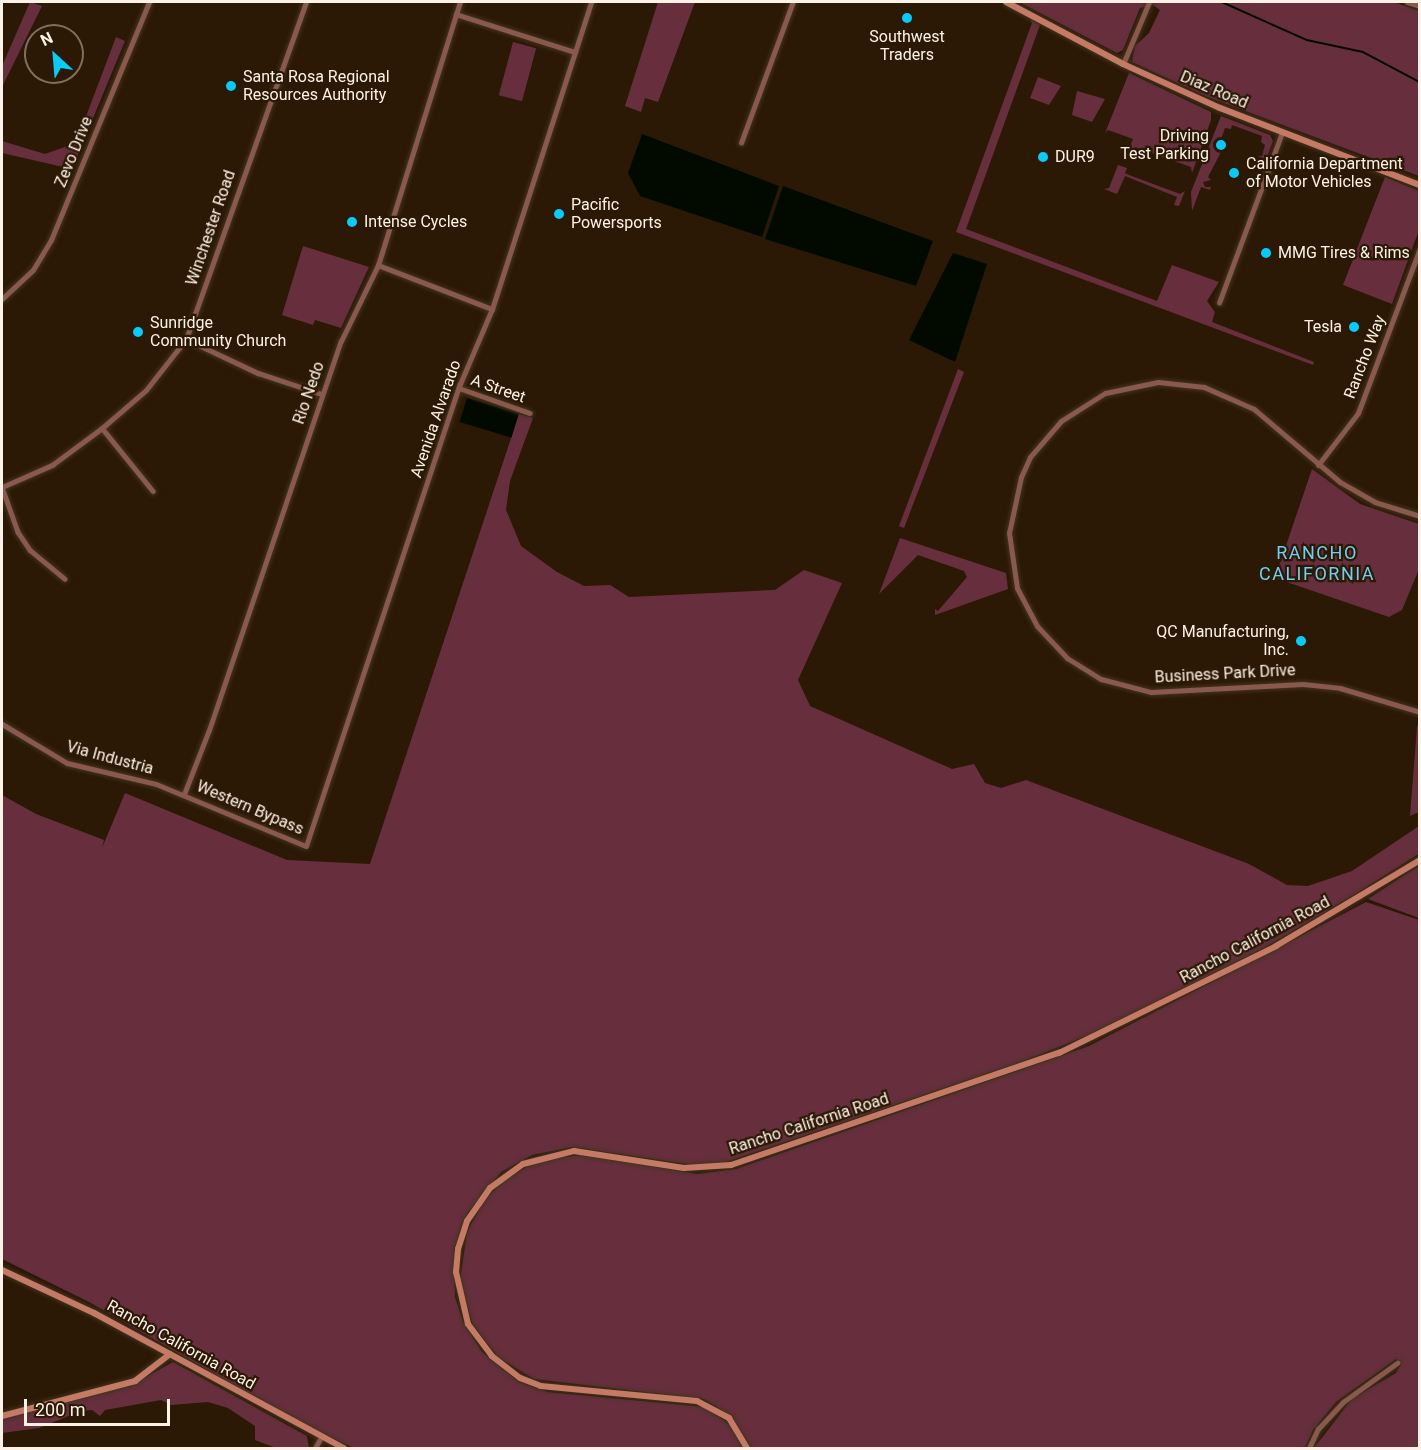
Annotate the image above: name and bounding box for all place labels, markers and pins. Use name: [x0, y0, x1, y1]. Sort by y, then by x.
marker: Southwest Traders: [900, 11, 914, 25]
place label: Southwest Traders: [869, 27, 945, 65]
place label: Santa Rosa Regional Resources Authority: [243, 67, 390, 105]
marker: Santa Rosa Regional Resources Authority: [224, 79, 238, 93]
place label: Driving Test Parking: [1120, 126, 1209, 164]
marker: Driving Test Parking: [1214, 138, 1228, 152]
place label: DUR9: [1055, 147, 1095, 167]
marker: DUR9: [1036, 150, 1050, 164]
place label: California Department of Motor Vehicles: [1246, 154, 1403, 192]
marker: California Department of Motor Vehicles: [1227, 166, 1241, 180]
place label: Pacific Powersports: [571, 195, 662, 233]
marker: Pacific Powersports: [552, 207, 566, 221]
place label: Intense Cycles: [364, 212, 467, 232]
marker: Intense Cycles: [345, 215, 359, 229]
place label: MMG Tires & Rims: [1278, 243, 1410, 263]
marker: MMG Tires & Rims: [1259, 246, 1273, 260]
place label: Sunridge Community Church: [150, 313, 286, 351]
place label: Tesla: [1304, 317, 1342, 337]
marker: Tesla: [1347, 320, 1361, 334]
marker: Sunridge Community Church: [131, 325, 145, 339]
place label: QC Manufacturing, Inc.: [1156, 622, 1289, 660]
marker: QC Manufacturing, Inc.: [1294, 634, 1308, 648]

